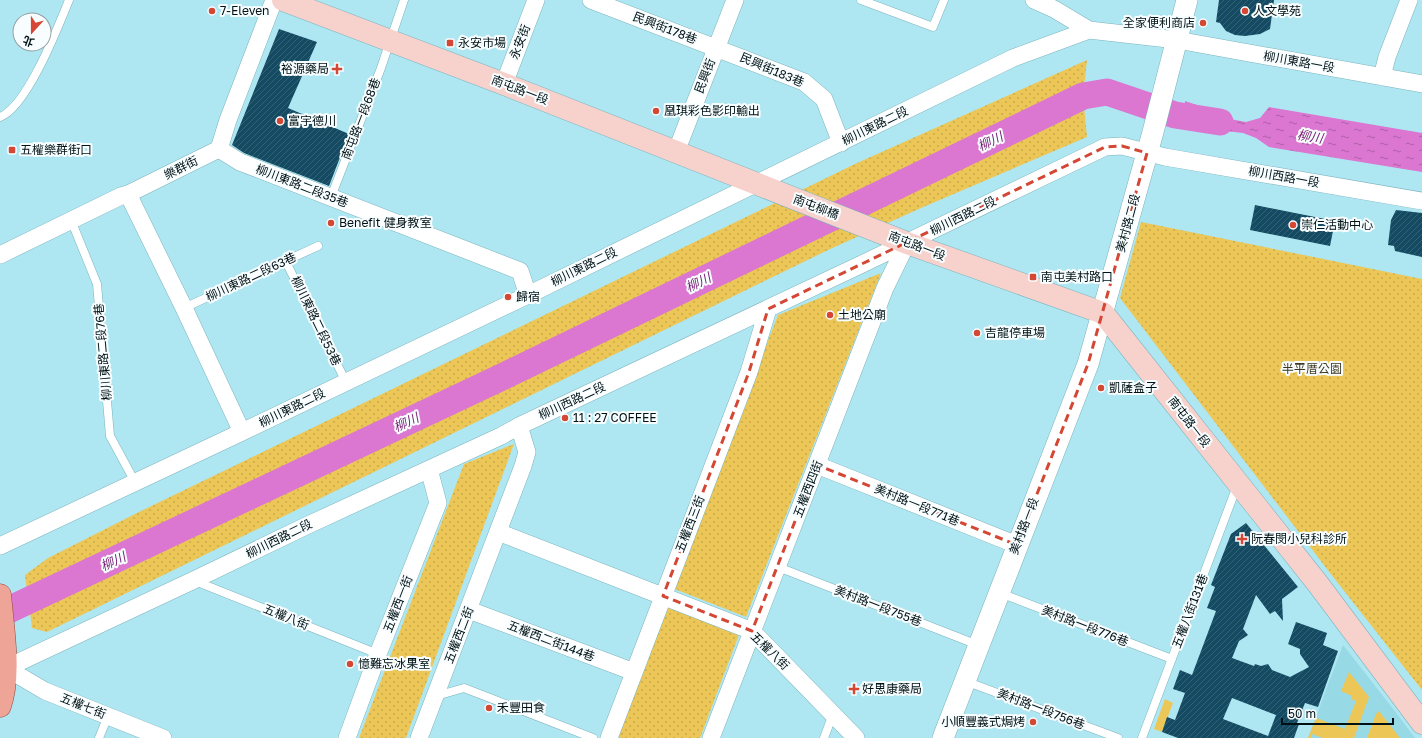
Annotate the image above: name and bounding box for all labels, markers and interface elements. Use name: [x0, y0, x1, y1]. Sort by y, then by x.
place label: 7-Eleven: [220, 3, 270, 18]
place label: 人文學苑: [1253, 3, 1301, 18]
marker: 7-Eleven: [207, 6, 217, 16]
marker: 人文學苑: [1240, 6, 1250, 16]
street label: 民興街178巷: [631, 8, 699, 47]
north arrow: [12, 12, 52, 52]
place label: 全家便利商店: [1123, 15, 1195, 30]
marker: 全家便利商店: [1198, 18, 1208, 28]
street label: 永安街: [506, 22, 533, 61]
text: 北: [21, 34, 36, 50]
place label: 永安市場: [458, 35, 506, 50]
marker: 永安市場: [445, 38, 455, 48]
street label: 柳川東路一段: [1262, 48, 1336, 75]
street label: 民興街183巷: [738, 49, 807, 90]
street label: 民興街: [691, 56, 718, 95]
place label: 裕源藥局: [281, 61, 329, 76]
marker: 裕源藥局: [332, 64, 342, 74]
street label: 南屯路一段: [489, 72, 551, 107]
street label: 南屯路一段68巷: [338, 76, 383, 162]
place label: 凰琪彩色影印輸出: [664, 103, 760, 118]
street label: 柳川東路二段: [839, 103, 910, 148]
marker: 凰琪彩色影印輸出: [651, 106, 661, 116]
place label: 富宇德川: [288, 113, 336, 128]
marker: 富宇德川: [275, 116, 285, 126]
water label: 柳川: [1296, 126, 1326, 146]
water label: 柳川: [975, 127, 1007, 154]
place label: 五權樂群街口: [20, 142, 92, 157]
marker: 五權樂群街口: [7, 145, 17, 155]
street label: 樂群街: [161, 153, 200, 182]
street label: 柳川東路二段35巷: [254, 161, 351, 210]
street label: 柳川西路一段: [1247, 163, 1321, 190]
street label: 南屯柳橋: [791, 191, 841, 222]
street label: 美村路二段: [1113, 192, 1143, 254]
street label: 柳川西路二段: [927, 193, 998, 238]
place label: Benefit 健身教室: [339, 215, 432, 230]
place label: 崇仁活動中心: [1301, 217, 1373, 232]
marker: Benefit 健身教室: [326, 218, 336, 228]
marker: 崇仁活動中心: [1288, 220, 1298, 230]
street label: 南屯路一段: [886, 228, 948, 263]
street label: 柳川東路二段: [548, 244, 619, 289]
street label: 柳川東路二段63巷: [203, 249, 298, 304]
water label: 柳川: [683, 268, 715, 295]
place label: 南屯美村路口: [1041, 269, 1113, 284]
marker: 南屯美村路口: [1028, 272, 1038, 282]
street label: 柳川東路二段53巷: [288, 273, 345, 368]
place label: 歸宿: [516, 289, 540, 304]
marker: 歸宿: [503, 292, 513, 302]
street label: 柳川東路二段76巷: [91, 303, 114, 401]
place label: 土地公廟: [838, 307, 886, 322]
marker: 土地公廟: [825, 310, 835, 320]
place label: 吉龍停車場: [985, 325, 1045, 340]
marker: 吉龍停車場: [972, 328, 982, 338]
park label: 半平厝公園: [1282, 361, 1342, 376]
street label: 柳川西路二段: [536, 379, 608, 423]
place label: 凱薩盒子: [1109, 380, 1157, 395]
marker: 凱薩盒子: [1096, 383, 1106, 393]
street label: 柳川東路二段: [256, 385, 327, 430]
street label: 南屯路一段: [1165, 393, 1214, 450]
water label: 柳川: [391, 408, 423, 435]
place label: 11 : 27 COFFEE: [573, 410, 657, 425]
marker: 11 : 27 COFFEE: [560, 413, 570, 423]
street label: 五權西四街: [790, 458, 825, 520]
street label: 美村路一段771巷: [872, 481, 962, 528]
street label: 五權西三街: [672, 493, 707, 555]
street label: 美村路一段: [1006, 495, 1041, 557]
street label: 柳川西路二段: [243, 516, 314, 561]
place label: 阮春閔小兒科診所: [1251, 531, 1347, 546]
marker: 阮春閔小兒科診所: [1236, 533, 1248, 545]
water label: 柳川: [98, 547, 130, 574]
street label: 五權八街131巷: [1168, 571, 1211, 650]
street label: 五權西一街: [380, 573, 415, 635]
street label: 美村路一段755巷: [832, 582, 924, 629]
street label: 五權八街: [261, 601, 311, 632]
street label: 美村路一段776巷: [1040, 602, 1131, 649]
street label: 五權西二街: [441, 604, 476, 666]
street label: 五權西二街144巷: [505, 617, 597, 664]
street label: 五權八街: [748, 629, 793, 673]
place label: 憶難忘冰果室: [358, 656, 430, 671]
marker: 憶難忘冰果室: [345, 659, 355, 669]
place label: 好思康藥局: [862, 681, 922, 696]
marker: 好思康藥局: [849, 684, 859, 694]
street label: 美村路一段756巷: [995, 685, 1087, 732]
street label: 五權七街: [58, 690, 108, 721]
place label: 禾豐田食: [497, 700, 545, 715]
scale bar: [1282, 700, 1393, 726]
marker: 禾豐田食: [484, 703, 494, 713]
text: 50 m: [1288, 706, 1316, 721]
place label: 小順豐義式焗烤: [941, 714, 1025, 729]
marker: 小順豐義式焗烤: [1028, 717, 1038, 727]

